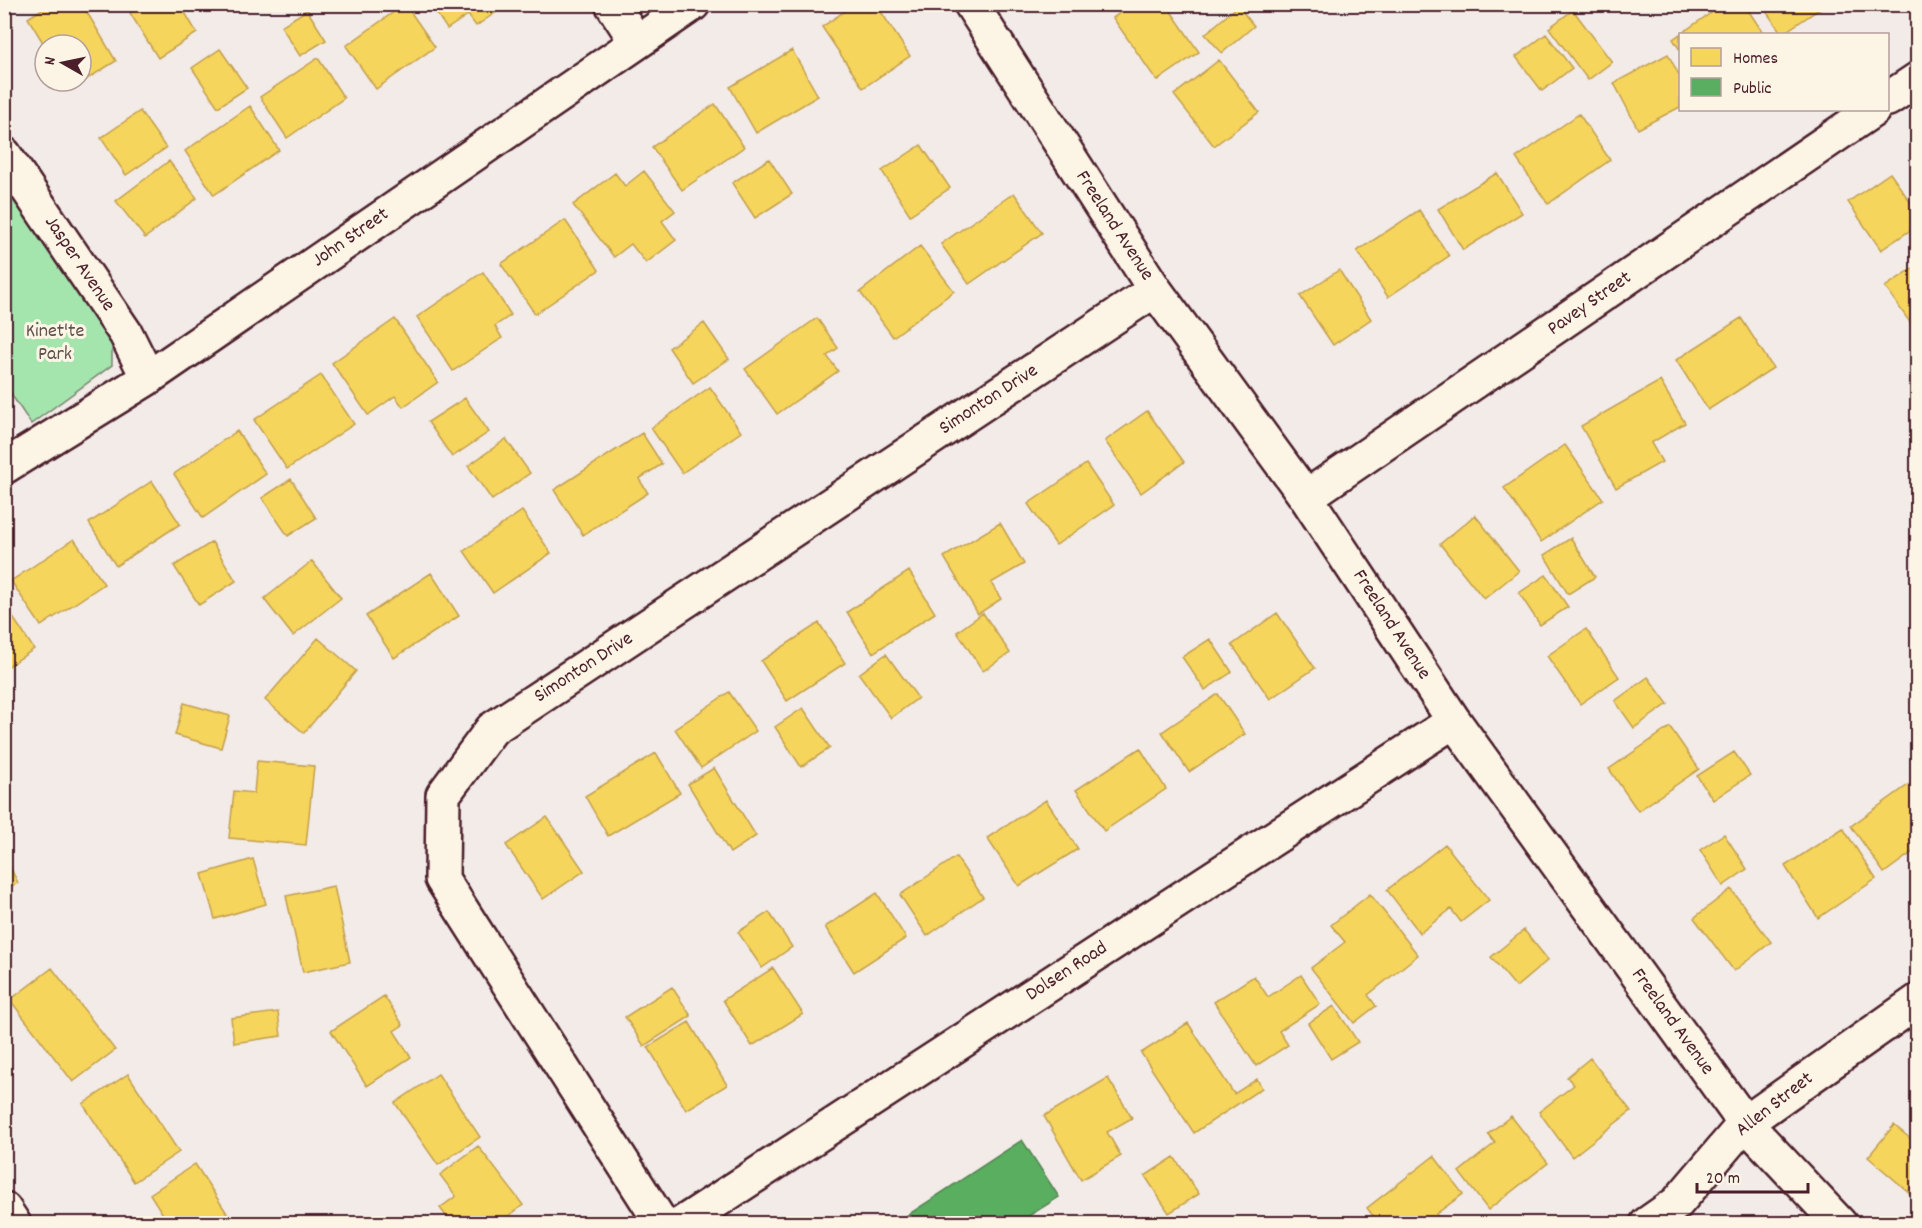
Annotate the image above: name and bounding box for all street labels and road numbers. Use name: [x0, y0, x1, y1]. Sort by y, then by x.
street label: Freeland Avenue: [1068, 166, 1160, 287]
street label: John Street: [307, 201, 395, 275]
street label: Jasper Avenue: [37, 211, 121, 318]
street label: Pavey Street: [1542, 265, 1638, 343]
street label: Simonton Drive: [934, 357, 1044, 443]
street label: Freeland Avenue: [1345, 565, 1437, 686]
street label: Simonton Drive: [529, 625, 639, 711]
street label: Dolsen Road: [1021, 935, 1113, 1009]
street label: Freeland Avenue: [1624, 963, 1720, 1081]
street label: Allen Street: [1730, 1066, 1820, 1144]

